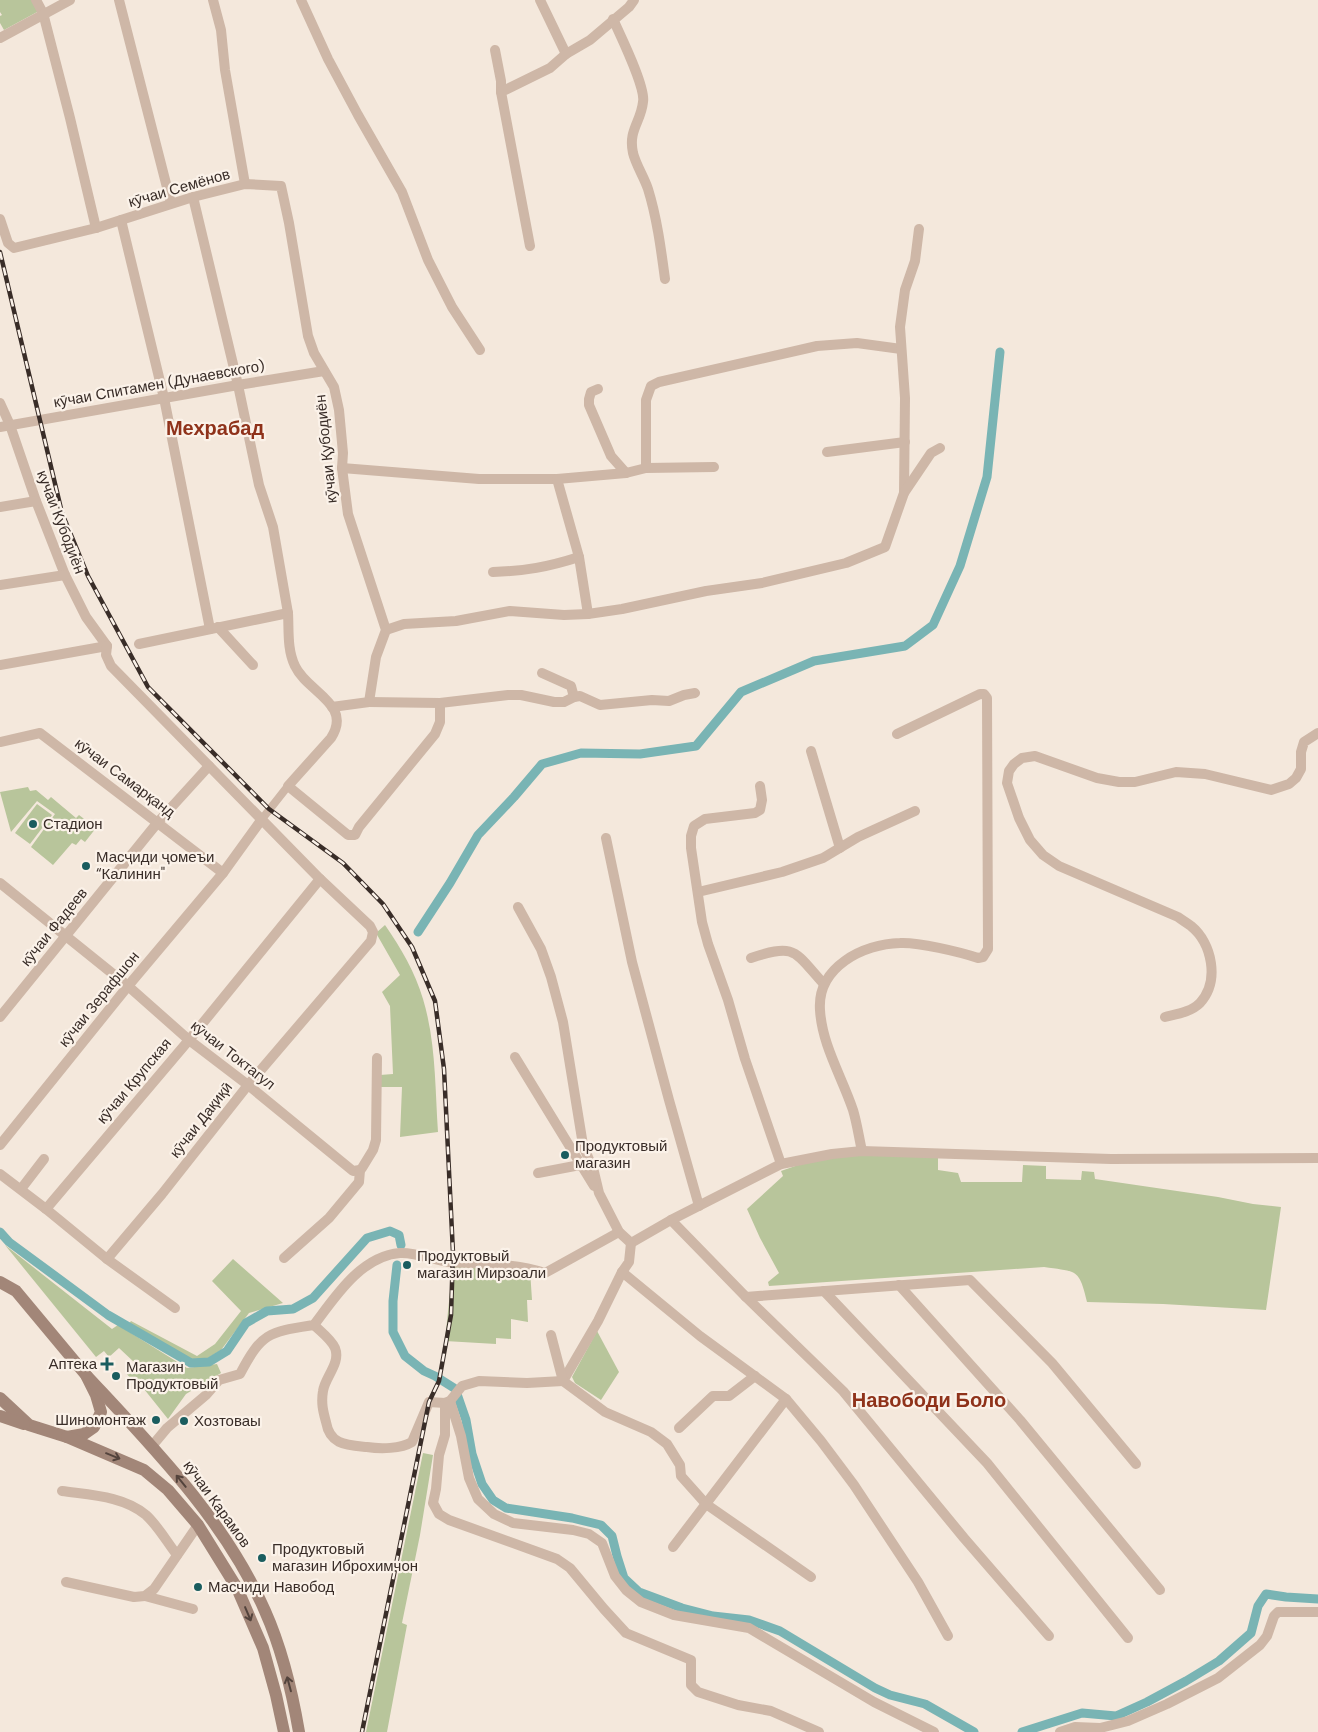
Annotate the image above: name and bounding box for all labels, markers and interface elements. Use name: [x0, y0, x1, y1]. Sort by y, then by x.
street label: кӯчаи Семёнов: [126, 164, 232, 212]
street label: кӯчаи Спитамен (Дунаевского): [52, 356, 266, 412]
street label: кӯчаи Қубодиён: [310, 394, 342, 504]
district label: Мехрабад: [166, 415, 264, 441]
street label: кучаи Кубодиён: [32, 467, 90, 577]
street label: кӯчаи Самарқанд: [71, 734, 179, 823]
place label: Стадион: [43, 814, 103, 834]
marker: Стадион: [27, 818, 39, 830]
place label: Масҷиди ҷомеъи “Калинин": [96, 847, 214, 884]
marker: Масҷиди ҷомеъи “Калинин": [80, 860, 92, 872]
street label: кӯчаи Фадеев: [16, 883, 92, 970]
street label: кӯчаи Зерафшон: [54, 947, 144, 1051]
street label: кӯчаи Токтагул: [187, 1016, 279, 1094]
street label: кӯчаи Крупская: [92, 1034, 176, 1128]
street label: кӯчаи Дақиқӣ: [165, 1078, 237, 1162]
place label: Продуктовый магазин: [575, 1136, 667, 1173]
marker: Продуктовый магазин: [559, 1149, 571, 1161]
place label: Продуктовый магазин Мирзоали: [417, 1246, 546, 1283]
marker: Продуктовый магазин Мирзоали: [401, 1259, 413, 1271]
place label: Аптека: [49, 1354, 98, 1374]
place label: Магазин Продуктовый: [126, 1357, 218, 1394]
marker: Аптека: [101, 1358, 113, 1370]
marker: Магазин Продуктовый: [110, 1370, 122, 1382]
district label: Навободи Боло: [852, 1387, 1006, 1413]
place label: Шиномонтаж: [55, 1410, 146, 1430]
place label: Хозтоваы: [194, 1411, 261, 1431]
marker: Шиномонтаж: [150, 1414, 162, 1426]
marker: Хозтоваы: [178, 1415, 190, 1427]
one-way arrow: [105, 1452, 120, 1461]
street label: кӯчаи Карамов: [179, 1456, 255, 1552]
one-way arrow: [175, 1475, 186, 1488]
place label: Продуктовый магазин Иброхимчон: [272, 1539, 418, 1576]
marker: Продуктовый магазин Иброхимчон: [256, 1552, 268, 1564]
place label: Масчиди Навобод: [208, 1577, 335, 1597]
marker: Масчиди Навобод: [192, 1581, 204, 1593]
one-way arrow: [244, 1606, 254, 1621]
one-way arrow: [284, 1677, 294, 1693]

